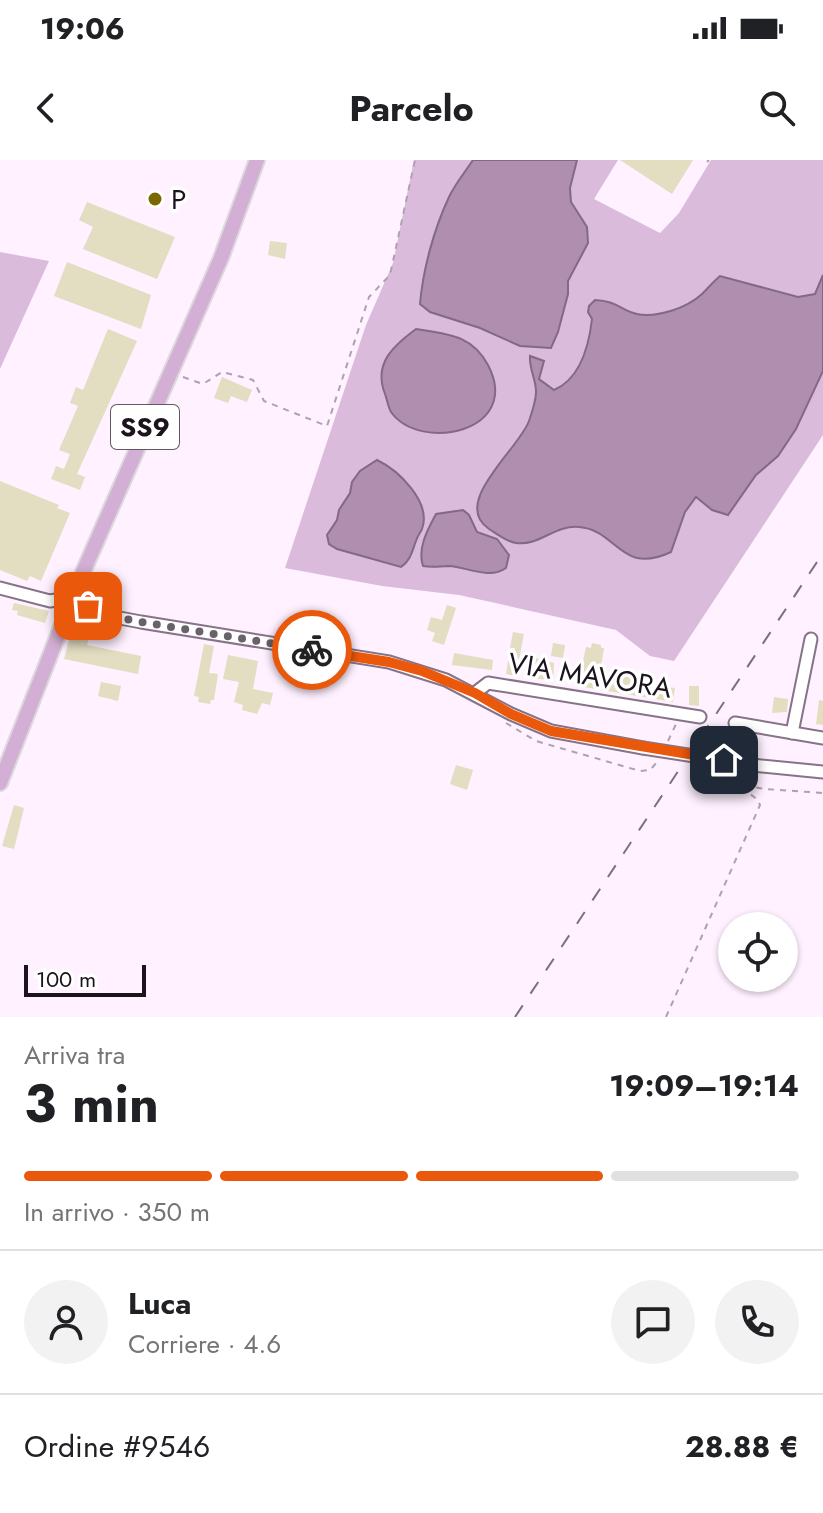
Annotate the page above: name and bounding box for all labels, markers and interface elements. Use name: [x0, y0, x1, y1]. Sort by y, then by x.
text: 19:06: [40, 7, 125, 50]
text: Parcelo: [349, 82, 474, 134]
icon: back: [24, 86, 68, 130]
icon: search: [755, 86, 799, 130]
place label: P: [171, 179, 186, 220]
marker: P: [146, 190, 164, 208]
road number: SS9: [111, 405, 179, 449]
pin: [54, 572, 122, 640]
icon: bag: [66, 584, 110, 628]
courier: [272, 610, 352, 690]
icon: bike: [290, 628, 334, 672]
street label: VIA MAVORA: [505, 642, 675, 709]
pin: [690, 726, 758, 794]
icon: home: [702, 738, 746, 782]
map controls: [718, 912, 798, 992]
button: locate: [718, 912, 798, 992]
scale bar: [24, 961, 146, 997]
text: 100 m: [36, 963, 96, 995]
text: Arriva tra: [24, 1036, 125, 1074]
text: 19:09–19:14: [609, 1064, 799, 1107]
text: 3 min: [24, 1066, 159, 1142]
text: In arrivo · 350 m: [24, 1193, 210, 1231]
button: person: [24, 1280, 108, 1364]
button: chat: [611, 1280, 695, 1364]
button: phone: [715, 1280, 799, 1364]
text: Luca: [128, 1282, 191, 1325]
text: Corriere · 4.6: [128, 1325, 281, 1363]
text: Ordine #9546: [24, 1425, 210, 1468]
text: 28.88 €: [685, 1425, 799, 1468]

